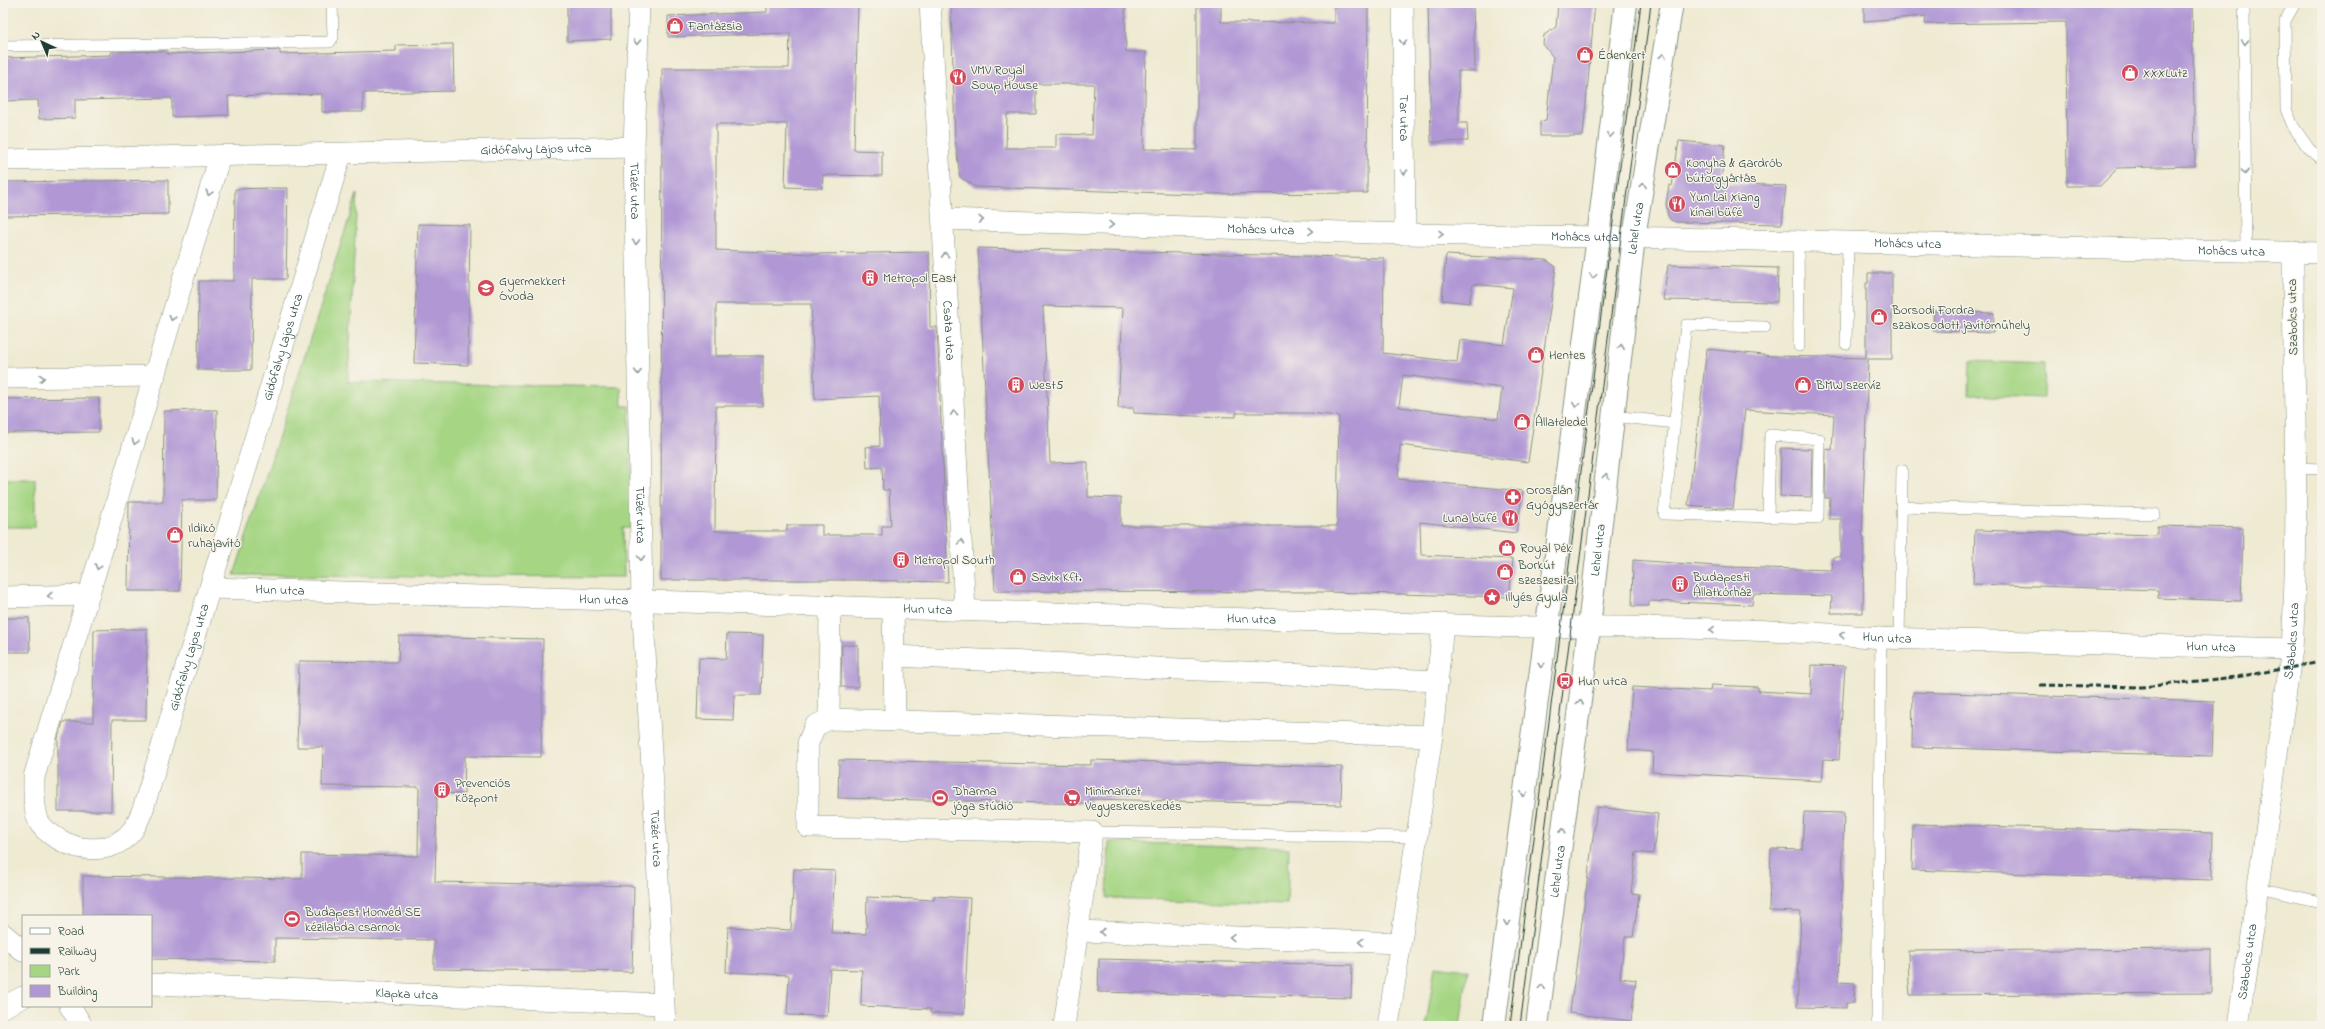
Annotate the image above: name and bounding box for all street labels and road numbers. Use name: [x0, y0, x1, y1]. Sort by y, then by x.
street label: Tar utca: [1394, 95, 1414, 141]
street label: Gidófalvy Lajos utca: [480, 138, 592, 160]
street label: Tüzér utca: [625, 162, 645, 220]
street label: Lehel utca: [1623, 201, 1649, 255]
street label: Mohács utca: [1227, 219, 1295, 240]
street label: Mohács utca: [1551, 227, 1619, 247]
street label: Mohács utca: [1874, 233, 1942, 254]
street label: Mohács utca: [2198, 241, 2265, 261]
street label: Szabolcs utca: [2283, 279, 2303, 355]
street label: Gidófalvy Lajos utca: [258, 291, 308, 403]
street label: Csata utca: [938, 300, 960, 361]
street label: Tüzér utca: [630, 486, 650, 544]
street label: Lehel utca: [1585, 523, 1610, 577]
street label: Hun utca: [255, 580, 305, 600]
street label: Hun utca: [579, 589, 629, 610]
street label: Hun utca: [903, 599, 953, 620]
street label: Gidófalvy Lajos utca: [164, 601, 214, 713]
street label: Szabolcs utca: [2278, 602, 2304, 680]
street label: Hun utca: [1227, 609, 1276, 629]
street label: Hun utca: [1862, 627, 1912, 648]
street label: Hun utca: [2186, 637, 2236, 657]
street label: Tüzér utca: [645, 809, 667, 867]
street label: Lehel utca: [1545, 844, 1570, 899]
street label: Szabolcs utca: [2232, 922, 2262, 1001]
street label: Klapka utca: [375, 983, 439, 1005]

